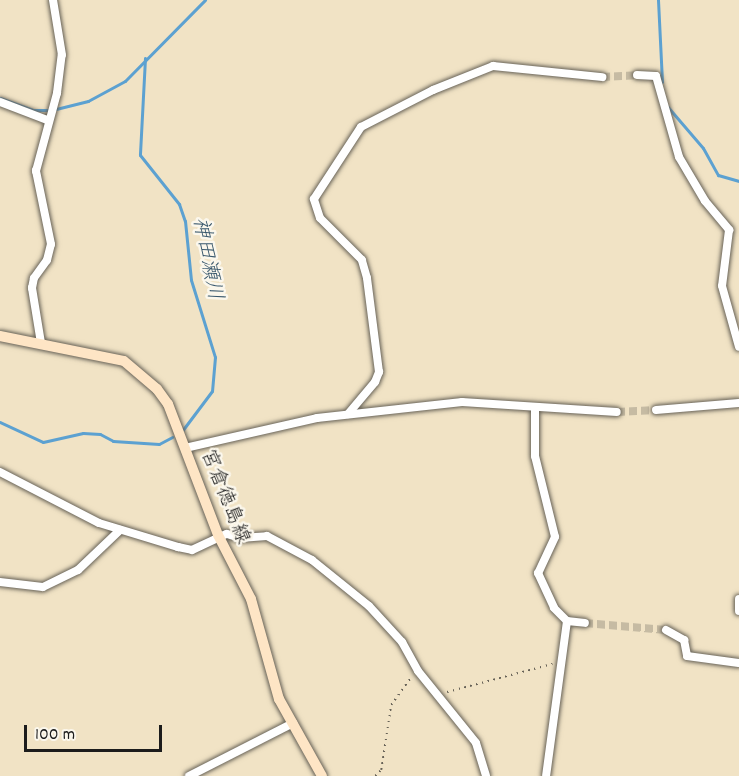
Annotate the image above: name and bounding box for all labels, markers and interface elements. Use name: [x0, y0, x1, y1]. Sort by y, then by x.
water label: 神田瀬川: [186, 215, 226, 303]
street label: 宮倉徳島線: [194, 446, 254, 548]
scale bar: [27, 713, 165, 751]
text: 100 m: [35, 723, 75, 748]

